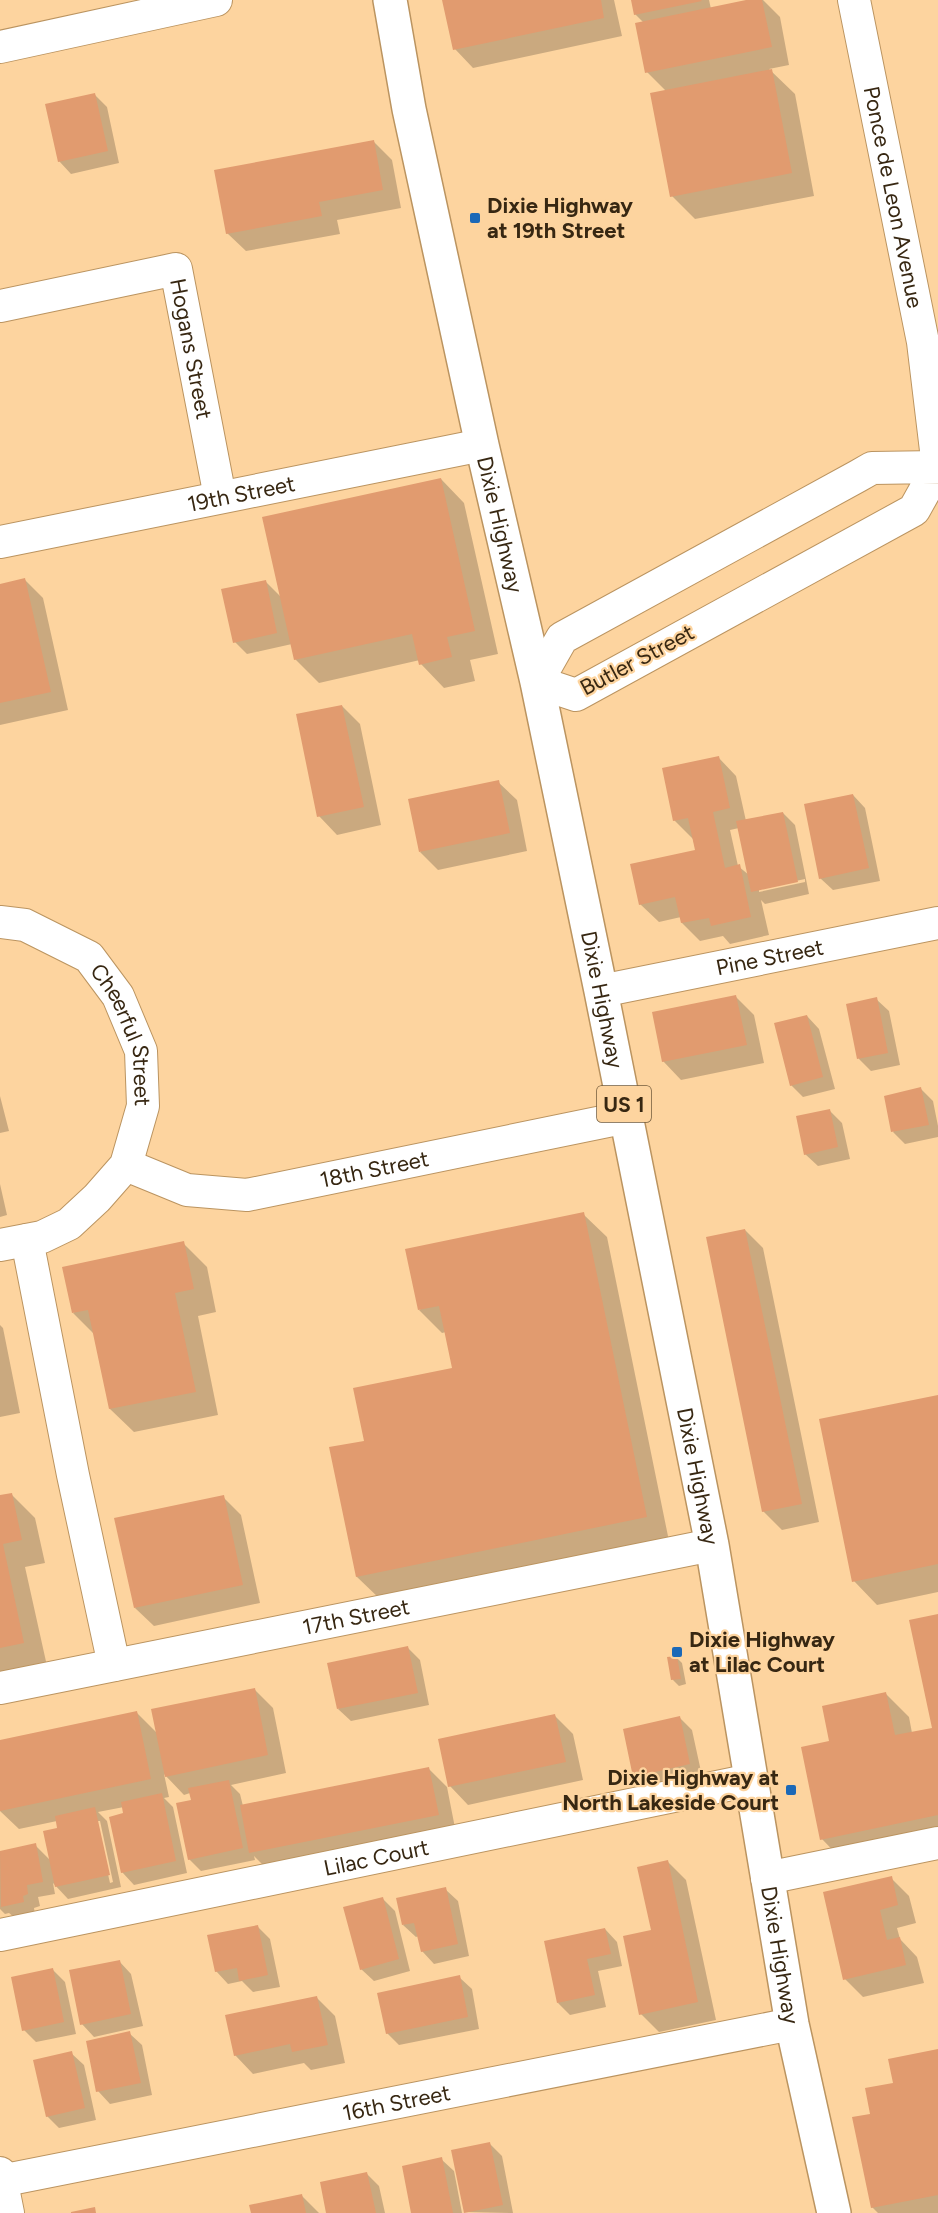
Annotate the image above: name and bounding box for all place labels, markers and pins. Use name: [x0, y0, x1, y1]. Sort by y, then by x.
place label: Dixie Highway at 19th Street: [487, 192, 633, 244]
marker: Dixie Highway at 19th Street: [468, 211, 482, 225]
place label: Dixie Highway at Lilac Court: [689, 1626, 835, 1678]
marker: Dixie Highway at Lilac Court: [670, 1645, 684, 1659]
place label: Dixie Highway at North Lakeside Court: [562, 1764, 779, 1816]
marker: Dixie Highway at North Lakeside Court: [784, 1783, 798, 1797]

